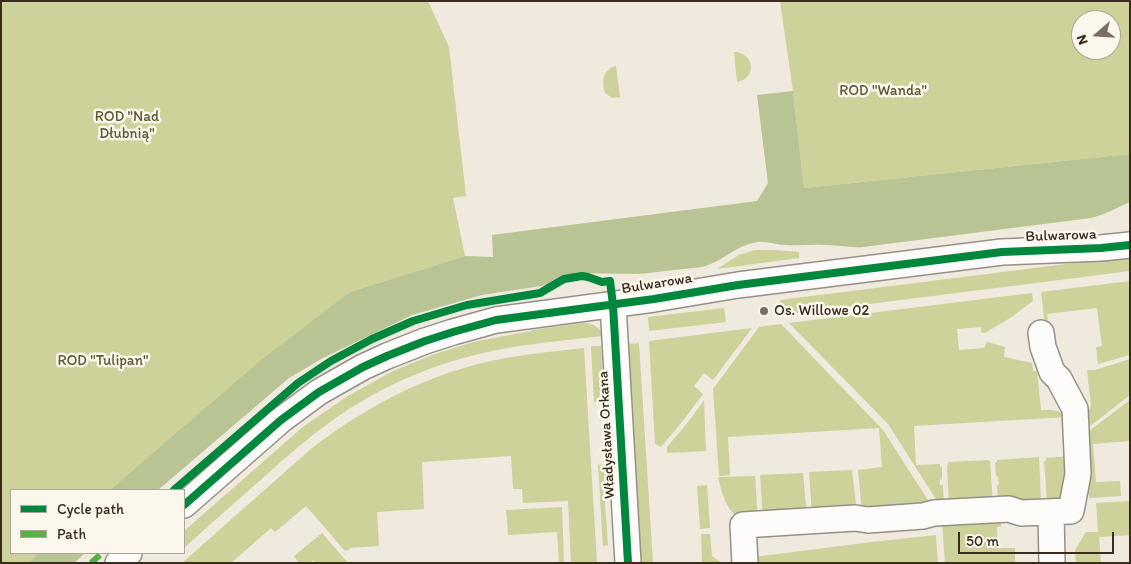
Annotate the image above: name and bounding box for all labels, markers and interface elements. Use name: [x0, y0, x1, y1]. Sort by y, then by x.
north arrow: [1071, 10, 1121, 60]
text: N: [1073, 32, 1092, 47]
park label: ROD "Wanda": [839, 82, 927, 100]
park label: ROD "Nad Dłubnią": [95, 108, 159, 143]
street label: Bulwarowa: [1025, 226, 1097, 246]
street label: Bulwarowa: [620, 270, 694, 298]
place label: Os. Willowe 02: [774, 302, 869, 320]
marker: Os. Willowe 02: [758, 305, 770, 317]
park label: ROD "Tulipan": [57, 352, 149, 370]
street label: Władysława Orkana: [595, 371, 619, 499]
legend: [10, 489, 185, 554]
text: Cycle path: [57, 500, 124, 518]
scale bar: [961, 522, 1117, 554]
text: Path: [57, 525, 86, 543]
text: 50 m: [966, 532, 999, 550]

